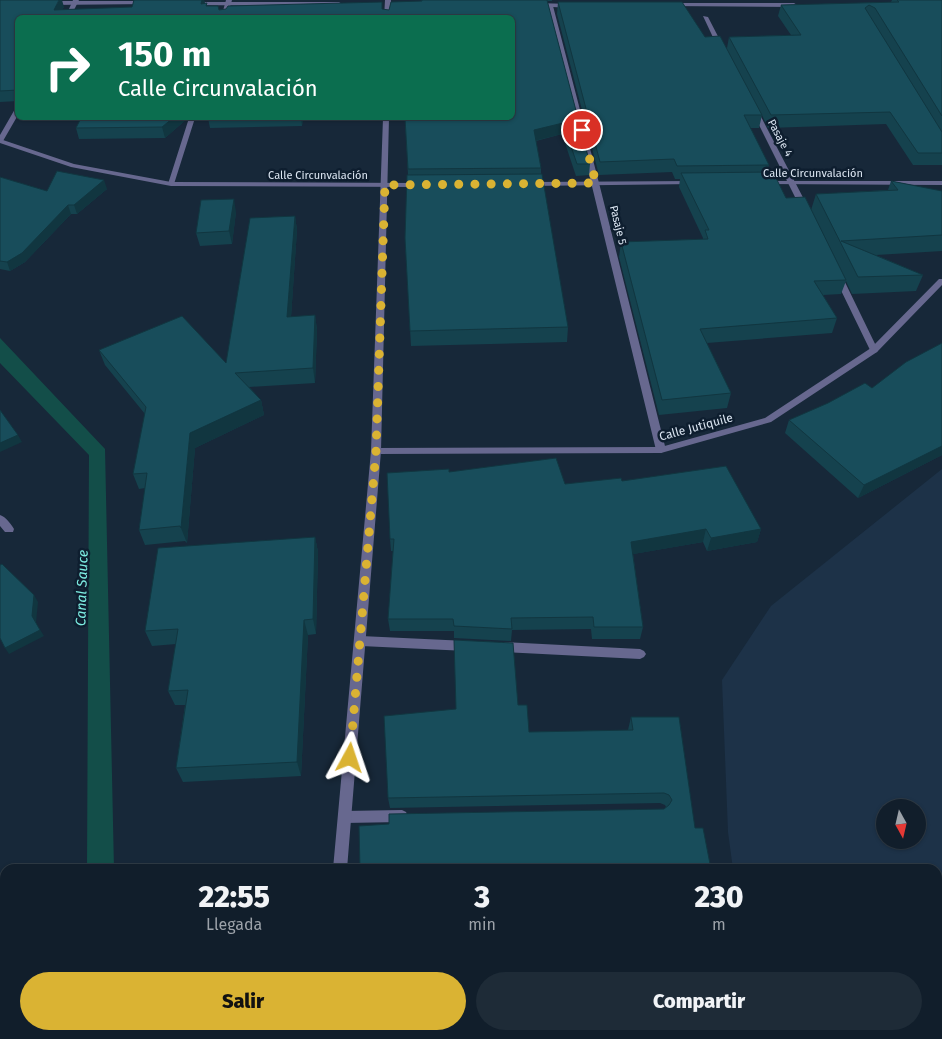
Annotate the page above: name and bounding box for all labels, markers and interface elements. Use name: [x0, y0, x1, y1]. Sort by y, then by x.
text: 150 m: [118, 33, 211, 75]
icon: right: [35, 35, 100, 100]
text: Calle Circunvalación: [118, 75, 318, 102]
pin: [561, 109, 603, 151]
icon: arrive: [568, 116, 596, 144]
street label: Pasaje 4: [765, 117, 795, 159]
street label: Calle Circunvalación: [763, 167, 863, 180]
street label: Calle Circunvalación: [268, 169, 368, 182]
street label: Pasaje 5: [607, 204, 629, 246]
street label: Calle Jutiquile: [658, 410, 734, 444]
water label: Canal Sauce: [72, 550, 92, 626]
position arrow: [323, 731, 375, 783]
north arrow: [876, 799, 926, 849]
map controls: [876, 799, 926, 849]
text: 22:55: [198, 879, 270, 915]
text: 3: [474, 879, 490, 915]
text: 230: [694, 879, 744, 915]
text: Llegada: [206, 915, 262, 934]
text: min: [468, 915, 496, 934]
text: m: [712, 915, 726, 934]
button: Salir: [20, 972, 466, 1030]
button: Compartir: [476, 972, 922, 1030]

